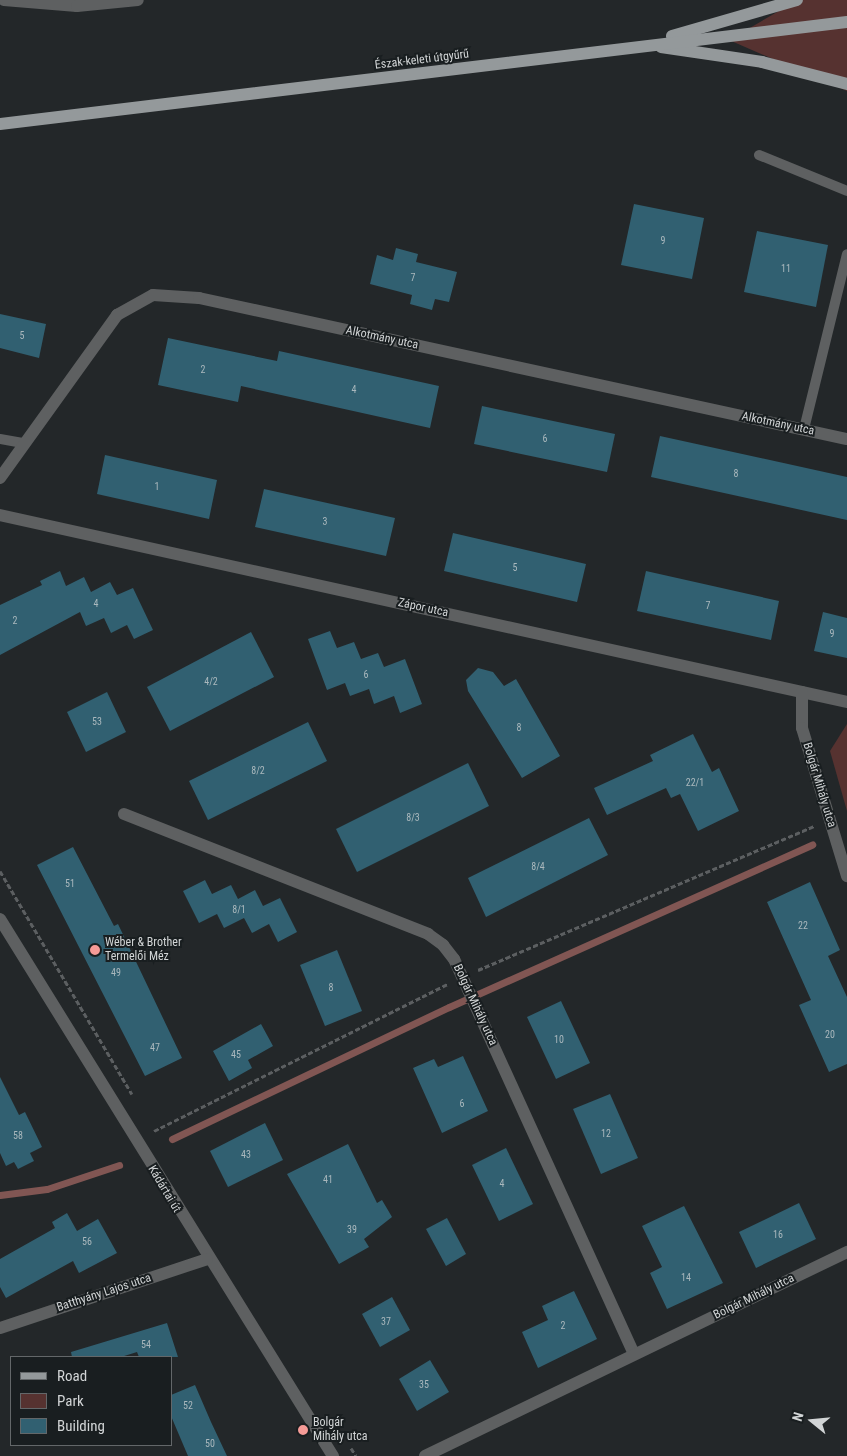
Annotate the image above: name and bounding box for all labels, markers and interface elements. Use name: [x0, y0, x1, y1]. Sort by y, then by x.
street label: Észak-keleti útgyűrű: [374, 47, 470, 73]
house number: 9: [661, 235, 665, 247]
house number: 11: [781, 263, 791, 275]
house number: 7: [411, 272, 415, 284]
street label: Alkotmány utca: [344, 323, 420, 353]
house number: 5: [20, 330, 24, 342]
house number: 2: [201, 364, 205, 376]
house number: 4: [352, 384, 356, 396]
street label: Alkotmány utca: [740, 409, 816, 439]
house number: 6: [543, 433, 547, 445]
house number: 8: [734, 468, 738, 480]
house number: 1: [155, 481, 159, 493]
house number: 3: [323, 516, 327, 528]
house number: 5: [513, 562, 517, 574]
street label: Zápor utca: [397, 596, 449, 620]
house number: 4: [94, 598, 98, 610]
house number: 7: [706, 600, 710, 612]
house number: 2: [13, 615, 17, 627]
house number: 9: [830, 628, 834, 640]
house number: 6: [364, 669, 368, 681]
house number: 4/2: [204, 676, 218, 688]
house number: 53: [92, 716, 102, 728]
house number: 8: [517, 722, 521, 734]
street label: Bolgár Mihály utca: [799, 741, 839, 829]
house number: 8/2: [251, 765, 265, 777]
house number: 22/1: [686, 777, 704, 789]
house number: 8/3: [406, 812, 420, 824]
house number: 8/4: [531, 861, 545, 873]
house number: 51: [65, 878, 75, 890]
house number: 8/1: [232, 904, 246, 916]
house number: 22: [798, 920, 808, 932]
place label: Wéber & Brother Termelői Méz: [105, 936, 182, 964]
marker: Wéber & Brother Termelői Méz: [89, 944, 101, 956]
street label: Bolgár Mihály utca: [450, 962, 500, 1048]
house number: 49: [111, 967, 121, 979]
house number: 8: [329, 982, 333, 994]
house number: 20: [825, 1029, 835, 1041]
house number: 10: [554, 1034, 564, 1046]
house number: 47: [150, 1042, 160, 1054]
house number: 45: [231, 1049, 241, 1061]
house number: 6: [460, 1098, 464, 1110]
house number: 12: [601, 1128, 611, 1140]
house number: 58: [13, 1130, 23, 1142]
house number: 43: [241, 1149, 251, 1161]
street label: Kádártai út: [144, 1163, 184, 1215]
house number: 41: [323, 1174, 333, 1186]
house number: 4: [500, 1178, 504, 1190]
house number: 39: [347, 1224, 357, 1236]
house number: 16: [773, 1229, 783, 1241]
house number: 56: [82, 1236, 92, 1248]
street label: Batthyány Lajos utca: [55, 1271, 153, 1315]
street label: Bolgár Mihály utca: [711, 1271, 797, 1323]
house number: 14: [681, 1272, 691, 1284]
house number: 37: [381, 1316, 391, 1328]
house number: 2: [561, 1320, 565, 1332]
house number: 54: [141, 1339, 151, 1351]
legend: [10, 1356, 172, 1446]
text: Road: [57, 1367, 87, 1385]
house number: 35: [419, 1379, 429, 1391]
text: Park: [57, 1392, 84, 1410]
north arrow: [787, 1396, 837, 1446]
house number: 52: [183, 1400, 193, 1412]
text: N: [789, 1410, 807, 1423]
place label: Bolgár Mihály utca: [313, 1416, 368, 1444]
text: Building: [57, 1417, 105, 1435]
marker: Bolgár Mihály utca: [297, 1424, 309, 1436]
house number: 50: [205, 1438, 215, 1450]

